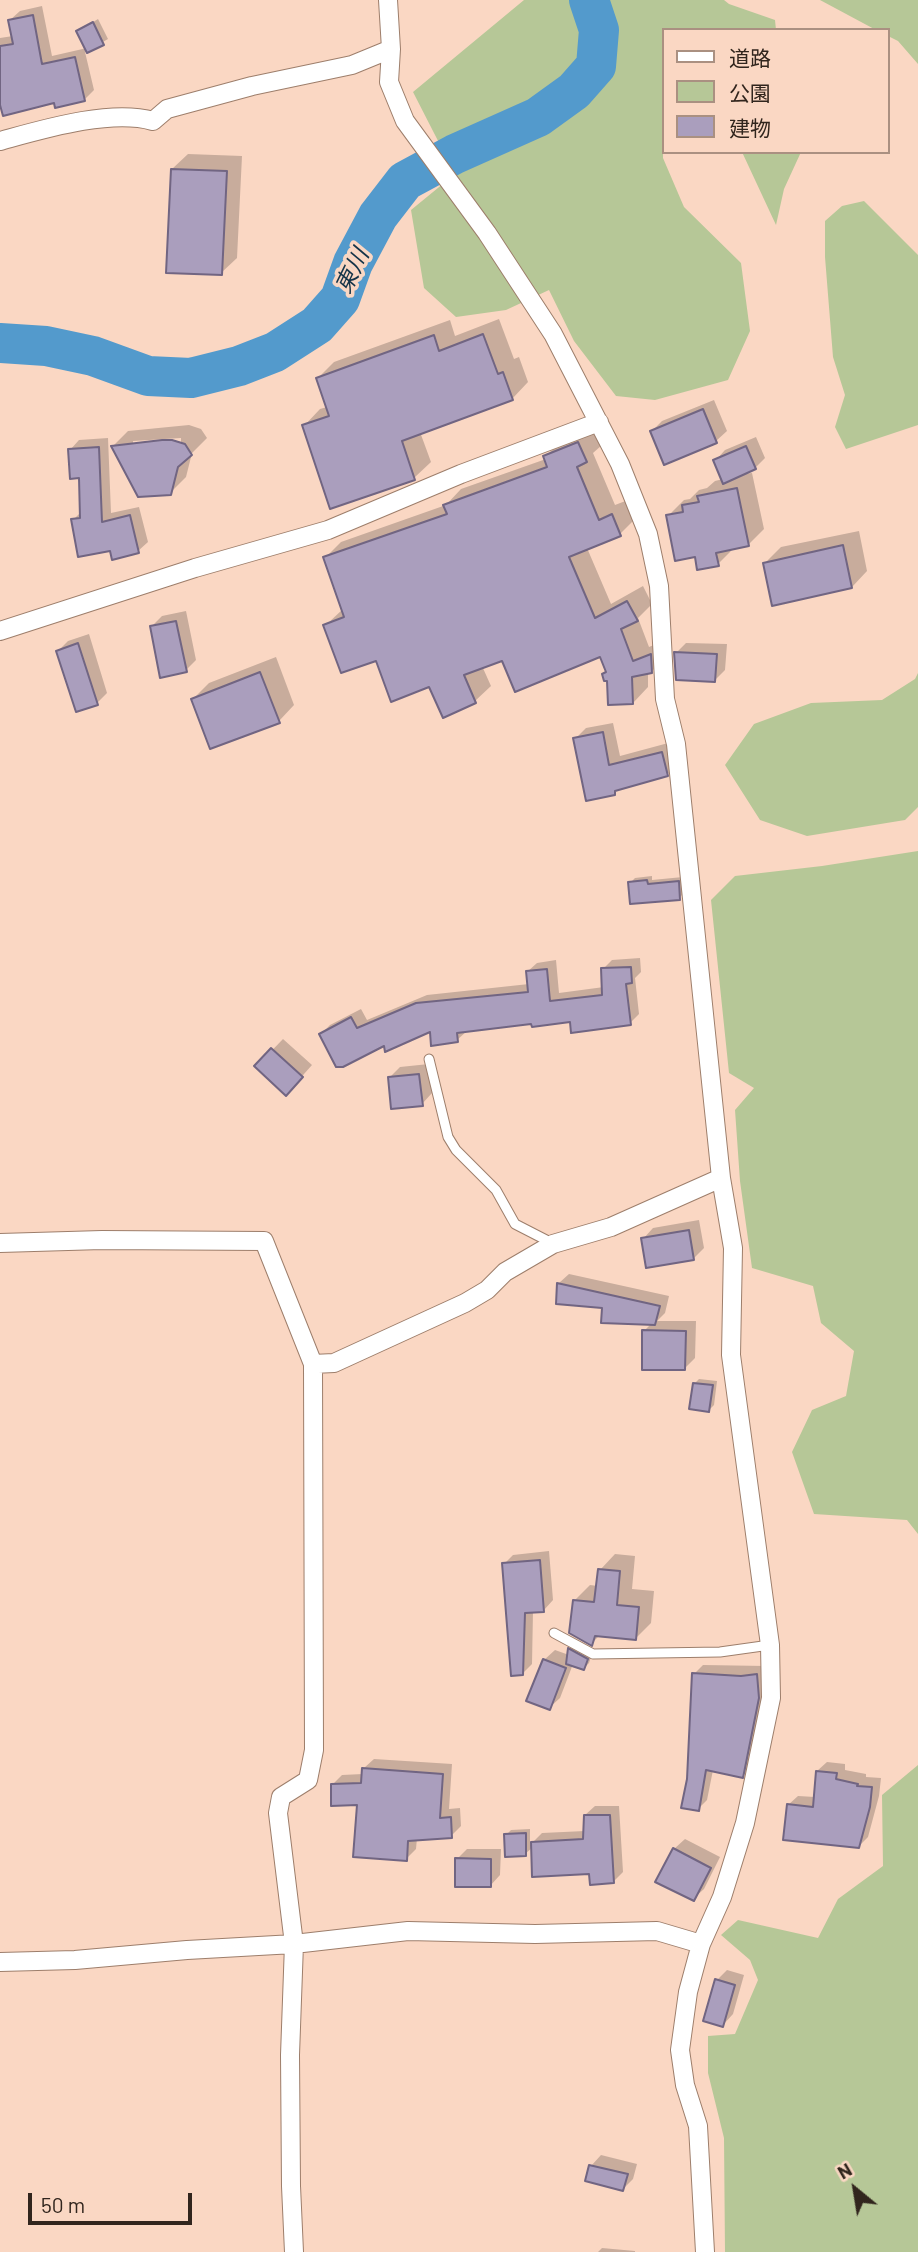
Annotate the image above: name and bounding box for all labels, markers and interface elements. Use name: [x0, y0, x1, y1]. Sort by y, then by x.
legend: [662, 28, 890, 154]
text: 道路: [729, 45, 771, 70]
text: 公園: [729, 80, 771, 105]
text: 建物: [729, 115, 771, 140]
water label: 東川: [330, 244, 374, 298]
north arrow: [820, 2154, 890, 2224]
text: N: [833, 2157, 855, 2184]
scale bar: [32, 2178, 196, 2222]
text: 50 m: [41, 2192, 85, 2217]

